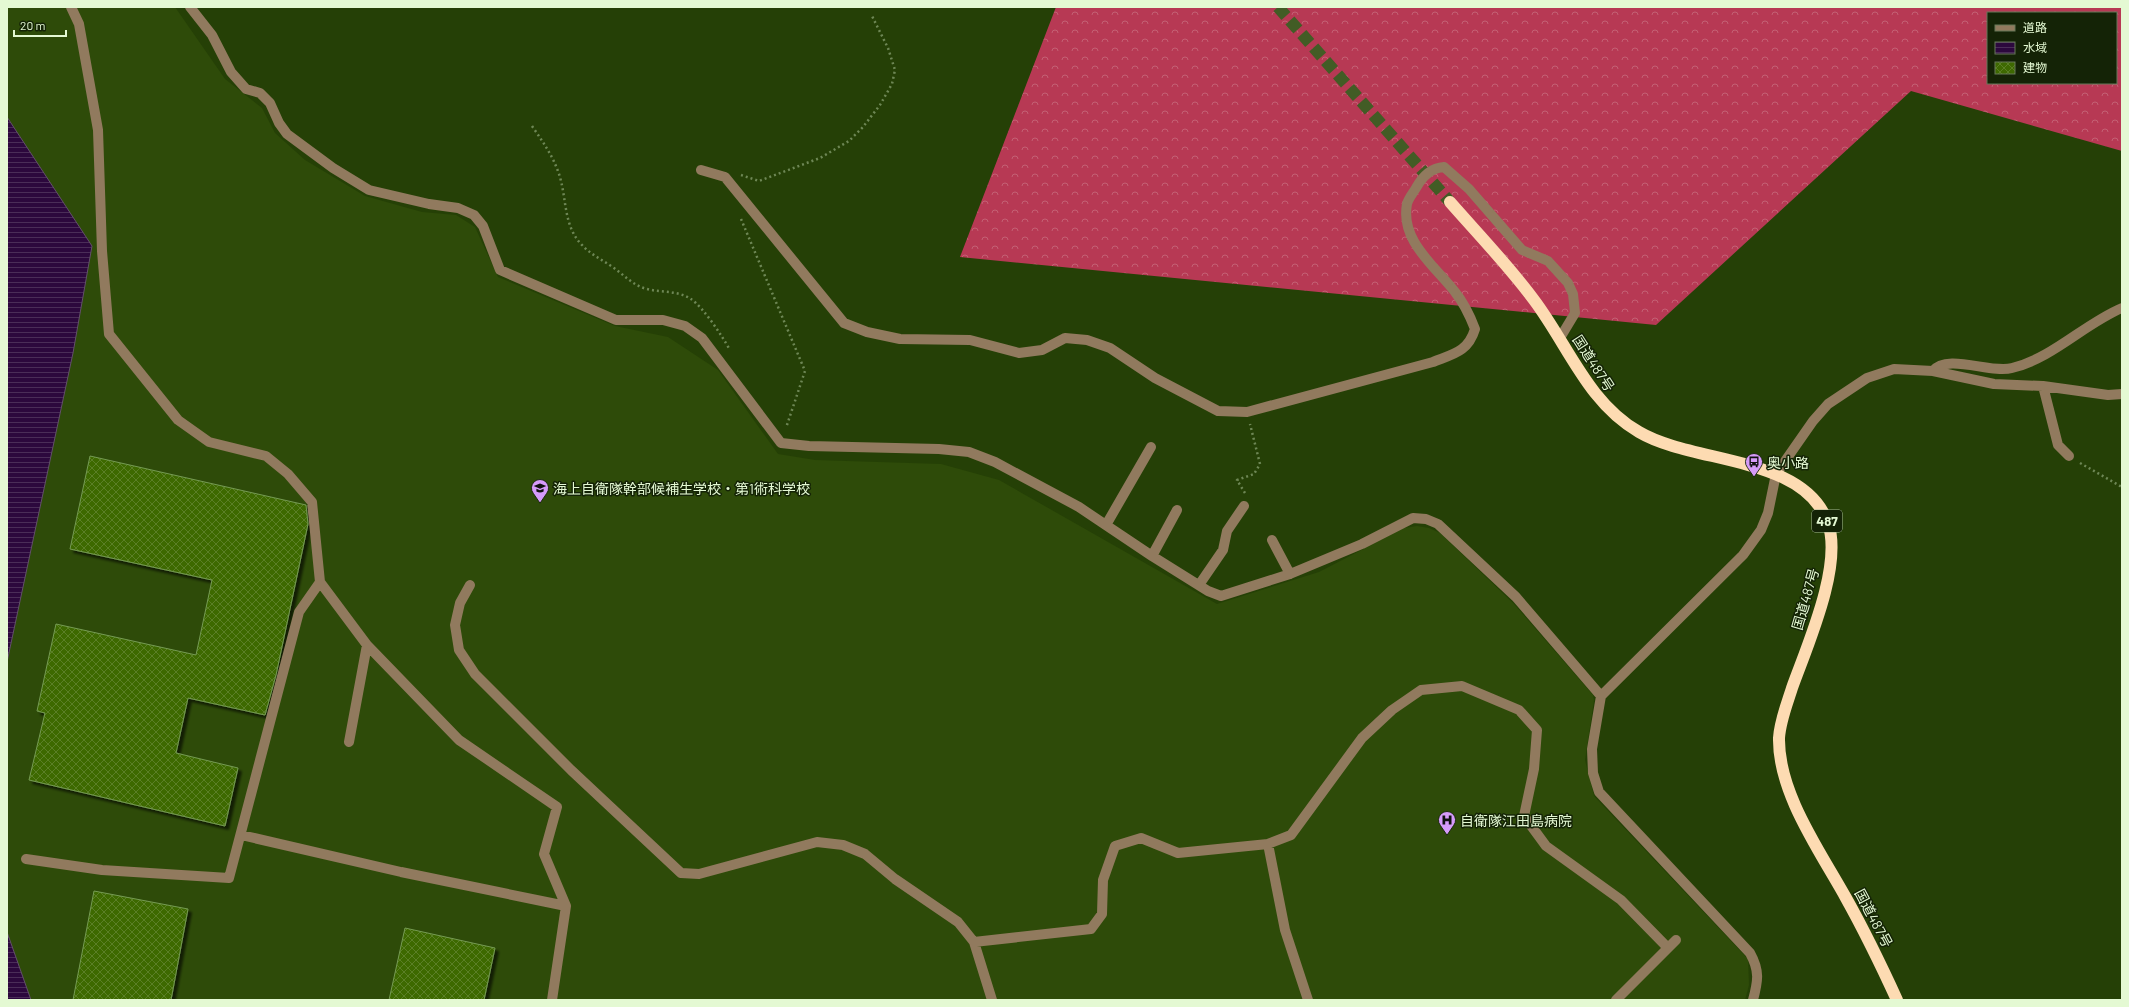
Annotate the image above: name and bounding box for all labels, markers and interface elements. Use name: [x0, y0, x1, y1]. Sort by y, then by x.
scale bar: [14, 12, 66, 38]
legend: [1987, 12, 2117, 84]
text: 20 m: [20, 18, 46, 32]
text: 道路: [2023, 20, 2047, 34]
text: 水域: [2023, 40, 2047, 54]
text: 建物: [2023, 60, 2047, 74]
street label: 国道487号: [1570, 332, 1618, 394]
bus stop icon: 奥小路: [1744, 452, 1764, 477]
place label: 奥小路: [1767, 454, 1809, 471]
school or university icon: 海上自衛隊幹部候補生学校・第1術科学校: [530, 478, 550, 503]
place label: 海上自衛隊幹部候補生学校・第1術科学校: [553, 480, 810, 497]
road number: 487: [1812, 510, 1842, 532]
street label: 国道487号: [1788, 566, 1822, 632]
hospital icon: 自衛隊江田島病院: [1437, 810, 1457, 835]
place label: 自衛隊江田島病院: [1460, 812, 1572, 829]
street label: 国道487号: [1852, 886, 1896, 950]

